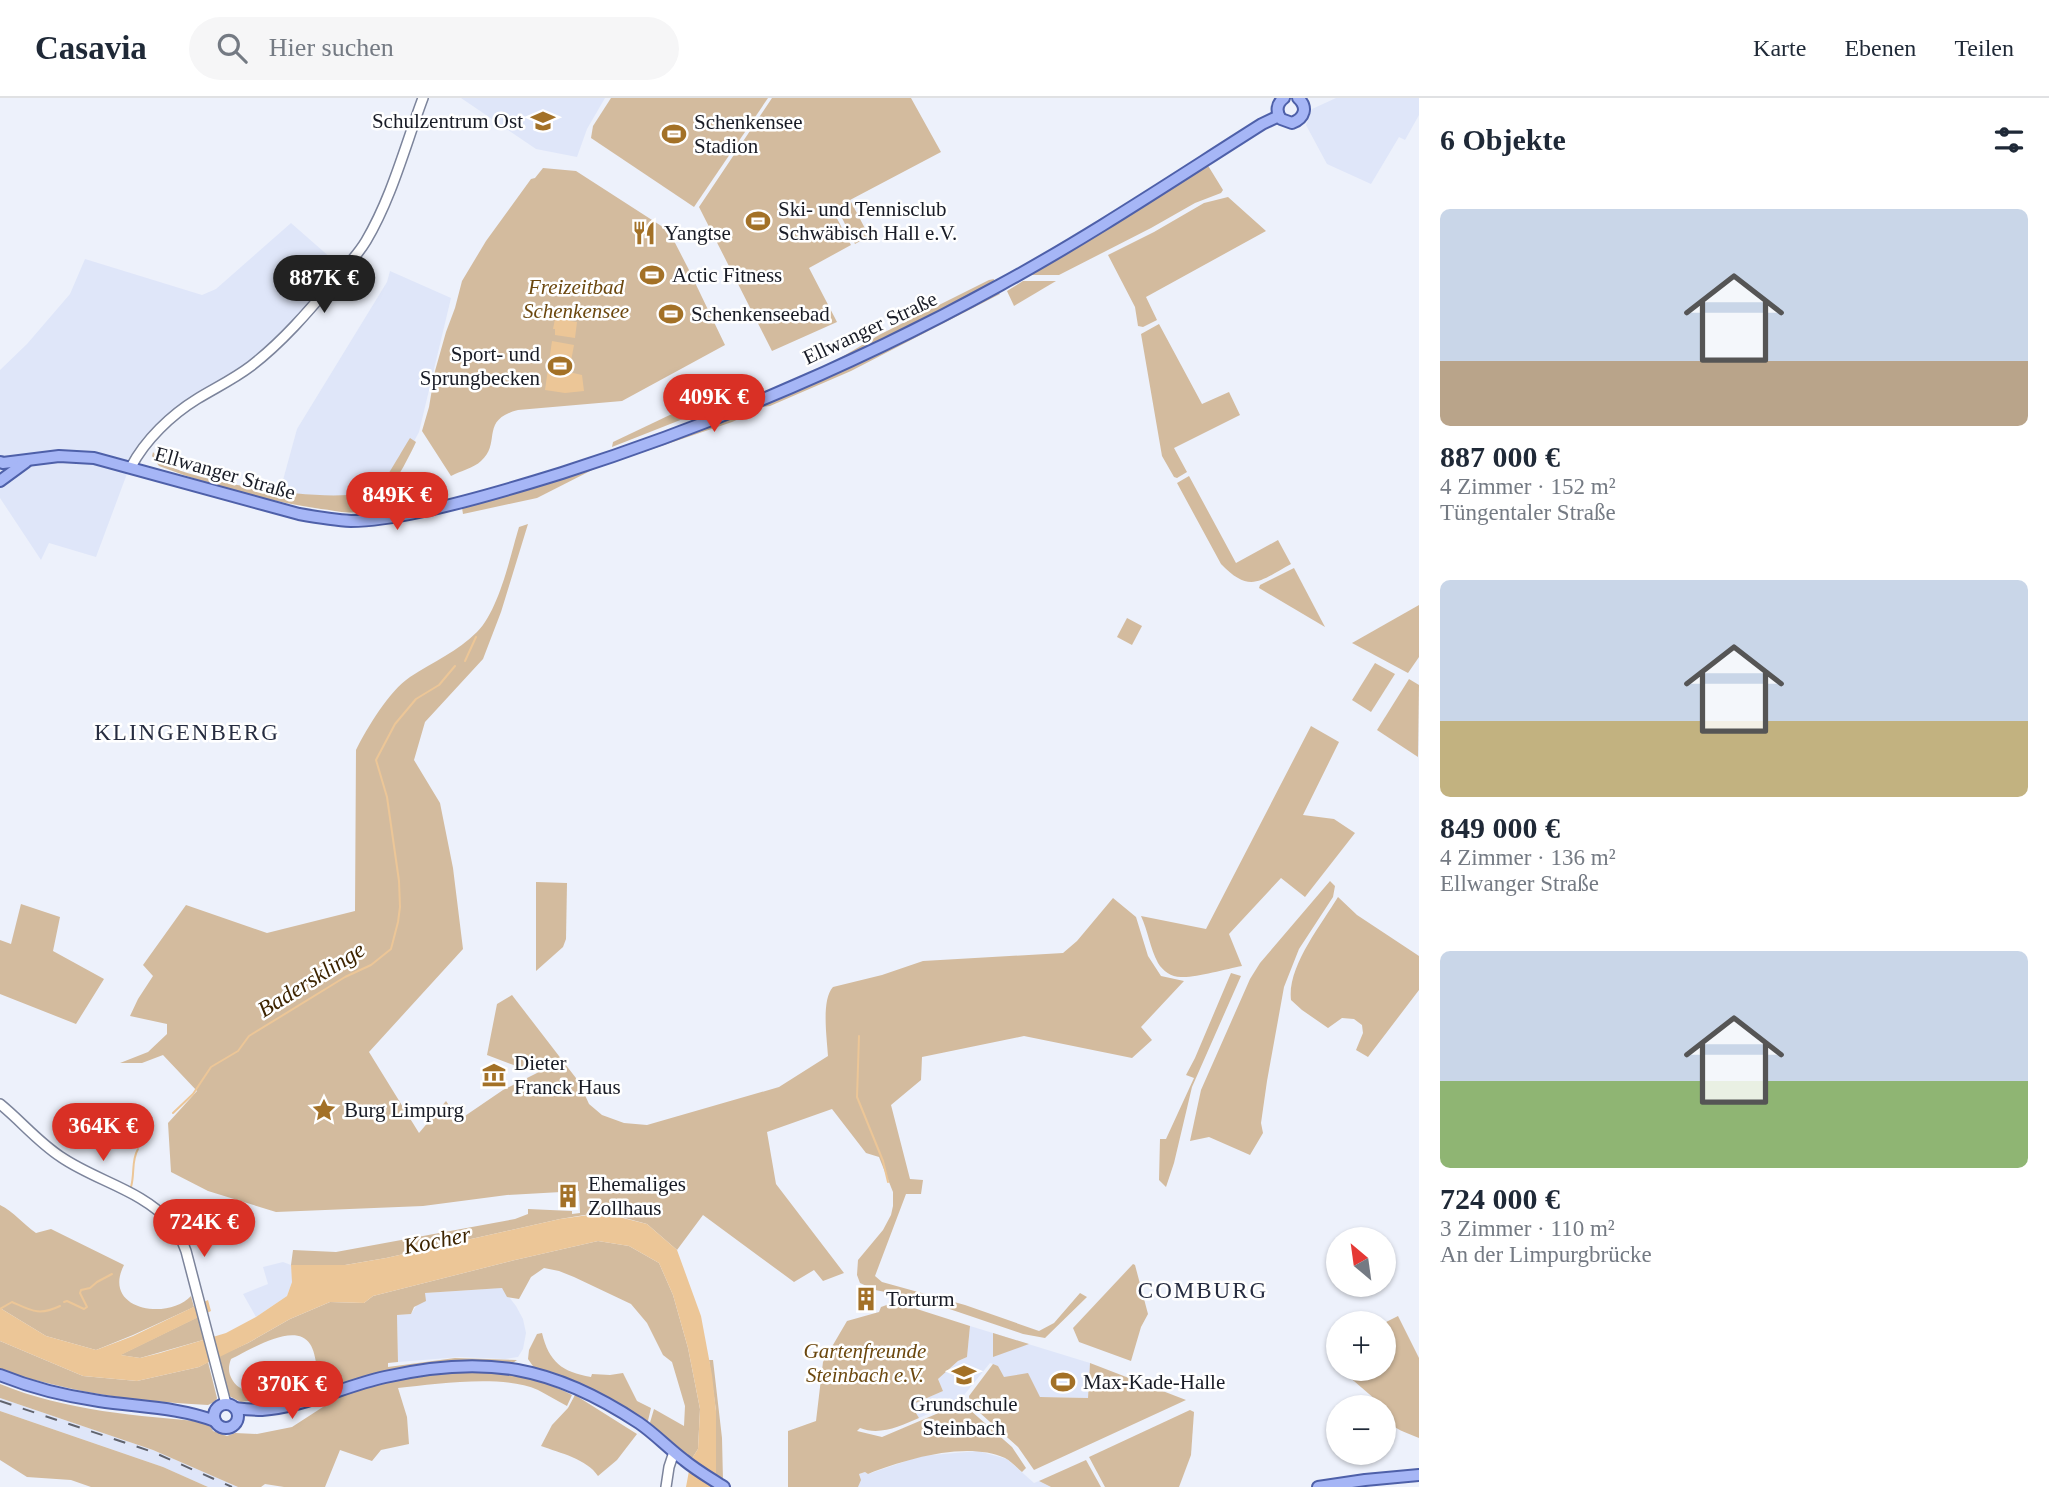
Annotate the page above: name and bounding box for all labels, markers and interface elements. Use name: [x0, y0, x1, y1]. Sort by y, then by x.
search box: [189, 17, 679, 80]
icon: search: [213, 29, 251, 67]
text: Casavia: [35, 30, 147, 66]
text: Hier suchen: [269, 33, 394, 62]
text: Karte: [1753, 35, 1806, 61]
text: Ebenen: [1844, 35, 1916, 61]
text: Teilen: [1954, 35, 2014, 61]
school or university icon: Schulzentrum Ost: [529, 107, 557, 135]
place label: Schulzentrum Ost: [372, 109, 523, 133]
place label: Schenkensee Stadion: [694, 110, 802, 158]
sports icon: Schenkensee Stadion: [660, 120, 688, 148]
icon: filters: [1990, 121, 2028, 159]
text: 6 Objekte: [1440, 123, 1566, 156]
place label: Ski- und Tennisclub Schwäbisch Hall e.V.: [778, 197, 957, 245]
sports icon: Ski- und Tennisclub Schwäbisch Hall e.V.: [744, 207, 772, 235]
restaurant icon: Yangtse: [630, 219, 658, 247]
place label: Yangtse: [664, 221, 731, 245]
icon: home: [1671, 255, 1797, 381]
pin: 887K €: [267, 256, 381, 315]
sports icon: Actic Fitness: [638, 261, 666, 289]
place label: Actic Fitness: [672, 263, 782, 287]
text: 887K €: [289, 265, 359, 290]
park label: Freizeitbad Schenkensee: [523, 275, 629, 323]
street label: Ellwanger Straße: [799, 286, 941, 370]
sports icon: Schenkenseebad: [657, 300, 685, 328]
place label: Schenkenseebad: [691, 302, 830, 326]
place label: Sport- und Sprungbecken: [420, 342, 541, 390]
sports icon: Sport- und Sprungbecken: [546, 352, 574, 380]
pin: 409K €: [657, 374, 771, 434]
text: 409K €: [679, 384, 749, 409]
text: 887 000 €: [1440, 440, 1560, 473]
street label: Ellwanger Straße: [152, 441, 298, 505]
pin: 849K €: [340, 472, 454, 532]
text: 4 Zimmer · 152 m²: [1440, 474, 1616, 499]
text: 849K €: [362, 482, 432, 507]
text: Tüngentaler Straße: [1440, 500, 1616, 525]
icon: home: [1671, 626, 1797, 752]
district label: KLINGENBERG: [94, 720, 280, 745]
text: 849 000 €: [1440, 811, 1560, 844]
text: 4 Zimmer · 136 m²: [1440, 845, 1616, 870]
text: Ellwanger Straße: [1440, 871, 1599, 896]
water label: Badersklinge: [253, 937, 369, 1022]
icon: home: [1671, 997, 1797, 1123]
place label: Dieter Franck Haus: [514, 1051, 621, 1099]
museum icon: Dieter Franck Haus: [480, 1061, 508, 1089]
place icon: Burg Limpurg: [310, 1096, 338, 1124]
place label: Burg Limpurg: [344, 1098, 464, 1122]
pin: 364K €: [46, 1104, 160, 1163]
text: 364K €: [68, 1113, 138, 1138]
place label: Ehemaliges Zollhaus: [588, 1172, 686, 1220]
building icon: Ehemaliges Zollhaus: [554, 1182, 582, 1210]
text: 724 000 €: [1440, 1182, 1560, 1215]
pin: 724K €: [147, 1200, 261, 1259]
text: 724K €: [169, 1209, 239, 1234]
text: 3 Zimmer · 110 m²: [1440, 1216, 1615, 1241]
water label: Kocher: [400, 1222, 474, 1259]
north arrow: [1326, 1227, 1396, 1297]
map controls: [1326, 1227, 1396, 1465]
text: An der Limpurgbrücke: [1440, 1242, 1652, 1267]
district label: COMBURG: [1138, 1278, 1268, 1303]
building icon: Torturm: [852, 1285, 880, 1313]
place label: Torturm: [886, 1287, 955, 1311]
button: +: [1326, 1311, 1396, 1381]
park label: Gartenfreunde Steinbach e.V.: [804, 1339, 926, 1387]
school or university icon: Grundschule Steinbach: [950, 1361, 978, 1389]
pin: 370K €: [235, 1362, 349, 1421]
sports icon: Max-Kade-Halle: [1049, 1368, 1077, 1396]
place label: Max-Kade-Halle: [1083, 1370, 1225, 1394]
text: 370K €: [257, 1371, 327, 1396]
place label: Grundschule Steinbach: [910, 1392, 1018, 1440]
button: −: [1326, 1395, 1396, 1465]

